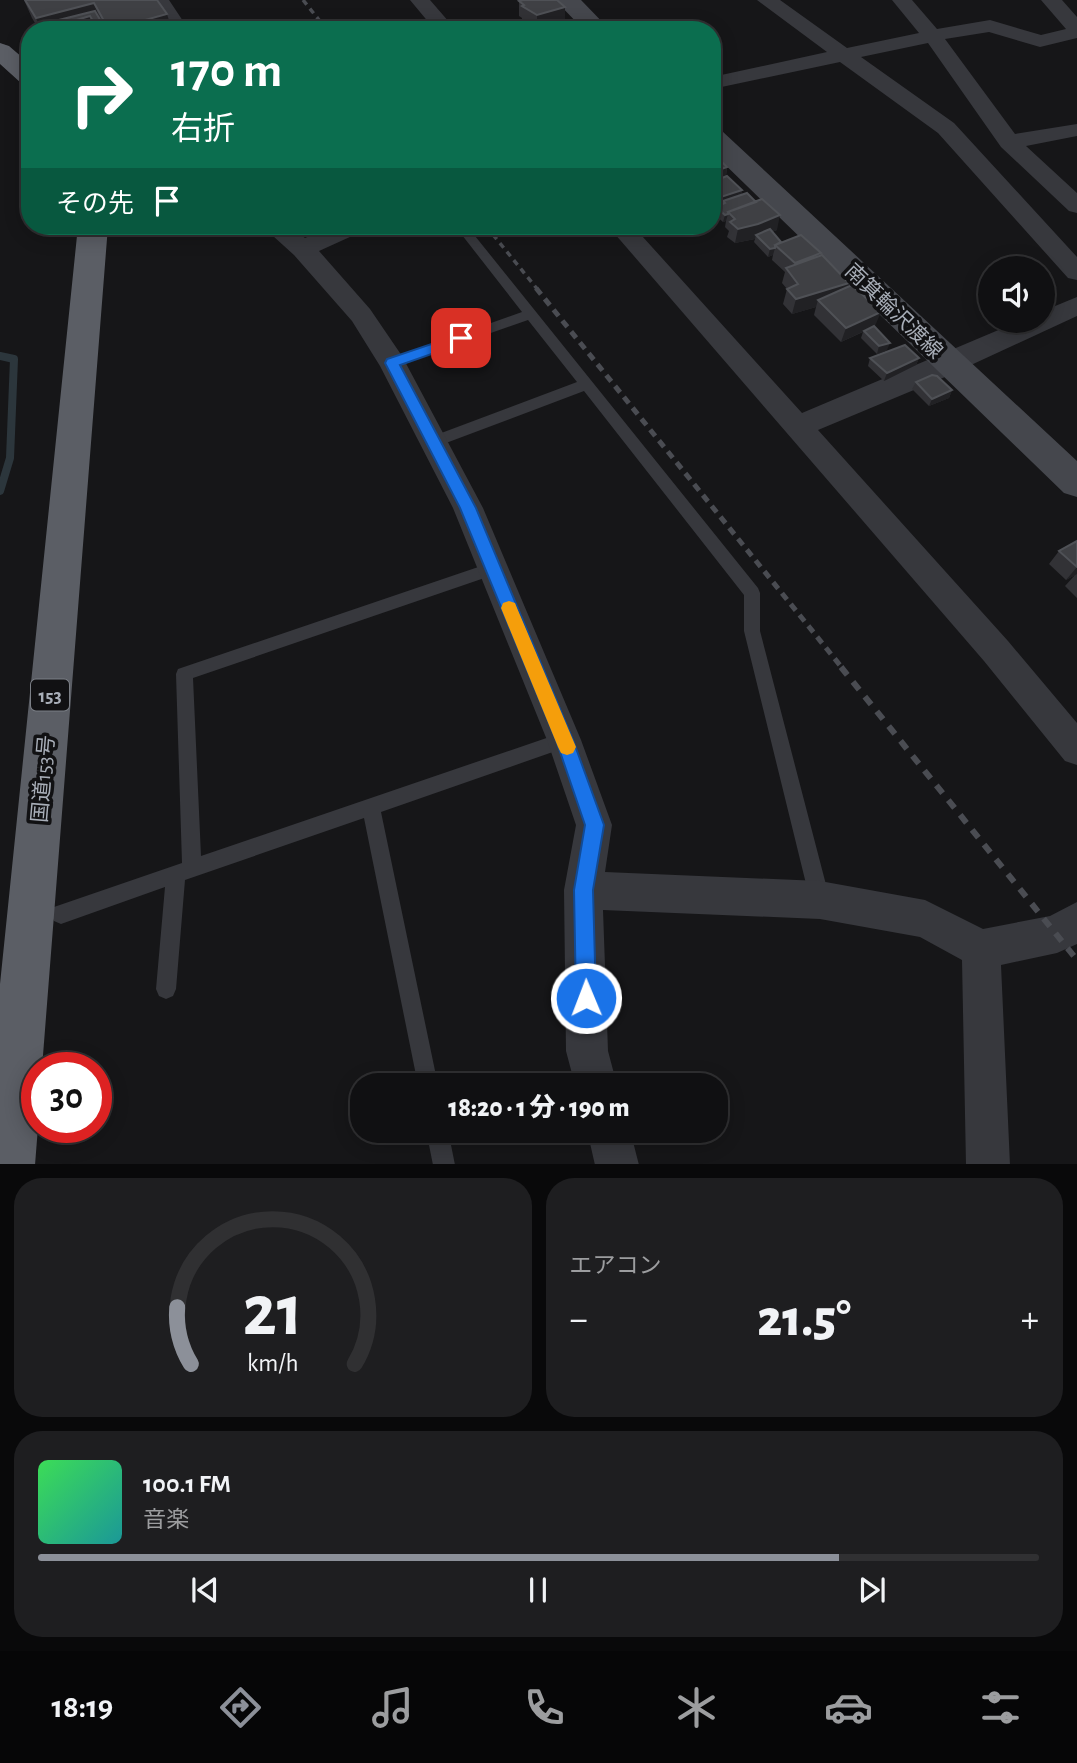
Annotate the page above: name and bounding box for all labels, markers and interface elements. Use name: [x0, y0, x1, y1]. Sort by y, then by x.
text: 170 m: [171, 47, 282, 96]
icon: right: [56, 49, 147, 140]
text: 右折: [171, 113, 235, 145]
icon: arrive: [148, 182, 186, 220]
text: その先: [56, 191, 134, 217]
map controls: [978, 256, 1055, 333]
button: sound: [978, 256, 1055, 333]
street label: 南箕輪沢渡線: [841, 259, 947, 363]
pin: [431, 308, 491, 368]
icon: arrive: [442, 319, 480, 357]
road number: 153: [31, 680, 69, 710]
street label: 国道153号: [28, 734, 58, 824]
position arrow: [549, 961, 623, 1035]
speed limit sign: 30: [21, 1052, 112, 1143]
text: 18:20 · 1 分 · 190 m: [448, 1095, 630, 1121]
text: エアコン: [570, 1255, 662, 1278]
text: 21: [243, 1276, 303, 1349]
text: 21.5°: [757, 1293, 851, 1345]
text: −: [570, 1301, 588, 1339]
text: +: [1021, 1301, 1039, 1339]
text: km/h: [247, 1350, 299, 1375]
text: 100.1 FM: [143, 1471, 231, 1497]
text: 音楽: [143, 1509, 189, 1532]
icon: previous: [186, 1571, 224, 1609]
icon: pause: [519, 1571, 557, 1609]
icon: next: [853, 1571, 891, 1609]
icon: directions: [216, 1683, 265, 1732]
icon: music: [368, 1683, 417, 1732]
icon: phone: [520, 1683, 569, 1732]
icon: climate: [672, 1683, 721, 1732]
icon: car: [824, 1683, 873, 1732]
icon: filters: [976, 1683, 1025, 1732]
text: 18:19: [52, 1691, 113, 1723]

